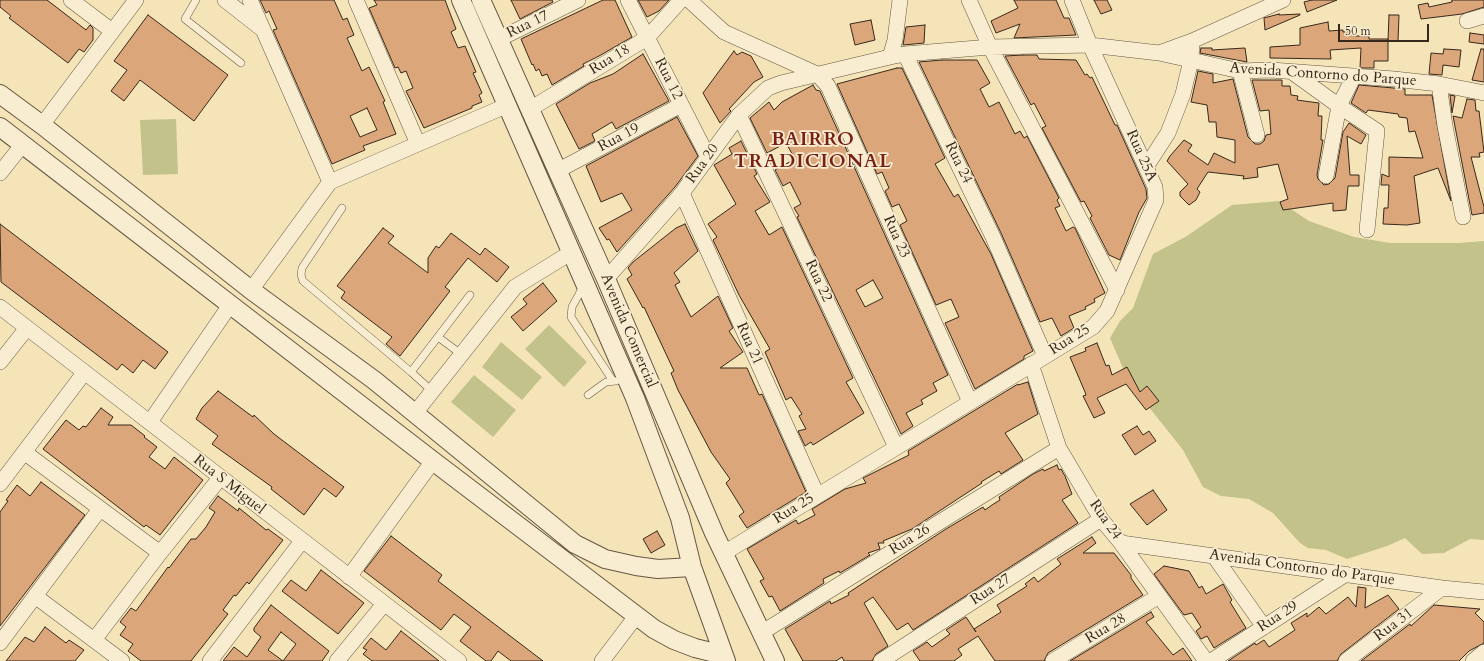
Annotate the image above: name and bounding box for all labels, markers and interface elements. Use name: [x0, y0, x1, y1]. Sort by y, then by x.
street label: Rua 17: [504, 7, 552, 43]
scale bar: [1340, 16, 1431, 42]
text: 50 m: [1345, 23, 1371, 39]
street label: Rua 18: [586, 41, 634, 79]
street label: Rua 12: [650, 55, 686, 103]
street label: Avenida Contorno do Parque: [1229, 59, 1417, 91]
street label: Rua 19: [595, 120, 643, 156]
street label: Rua 25A: [1122, 127, 1160, 185]
district label: BAIRRO TRADICIONAL: [734, 130, 892, 174]
street label: Rua 24: [940, 139, 976, 187]
street label: Rua 20: [683, 141, 723, 187]
street label: Rua 23: [879, 213, 913, 261]
street label: Rua 22: [800, 257, 836, 305]
street label: Avenida Comercial: [596, 271, 660, 391]
street label: Rua 21: [732, 320, 766, 368]
street label: Rua 25: [1046, 321, 1094, 359]
street label: Rua S Miguel: [189, 451, 269, 519]
street label: Rua 25: [770, 490, 818, 528]
street label: Rua 24: [1085, 497, 1125, 543]
street label: Rua 26: [886, 521, 934, 559]
street label: Avenida Contorno do Parque: [1208, 546, 1396, 590]
street label: Rua 27: [967, 570, 1015, 610]
street label: Rua 29: [1254, 597, 1302, 637]
street label: Rua 31: [1371, 604, 1417, 646]
street label: Rua 28: [1082, 610, 1130, 648]

